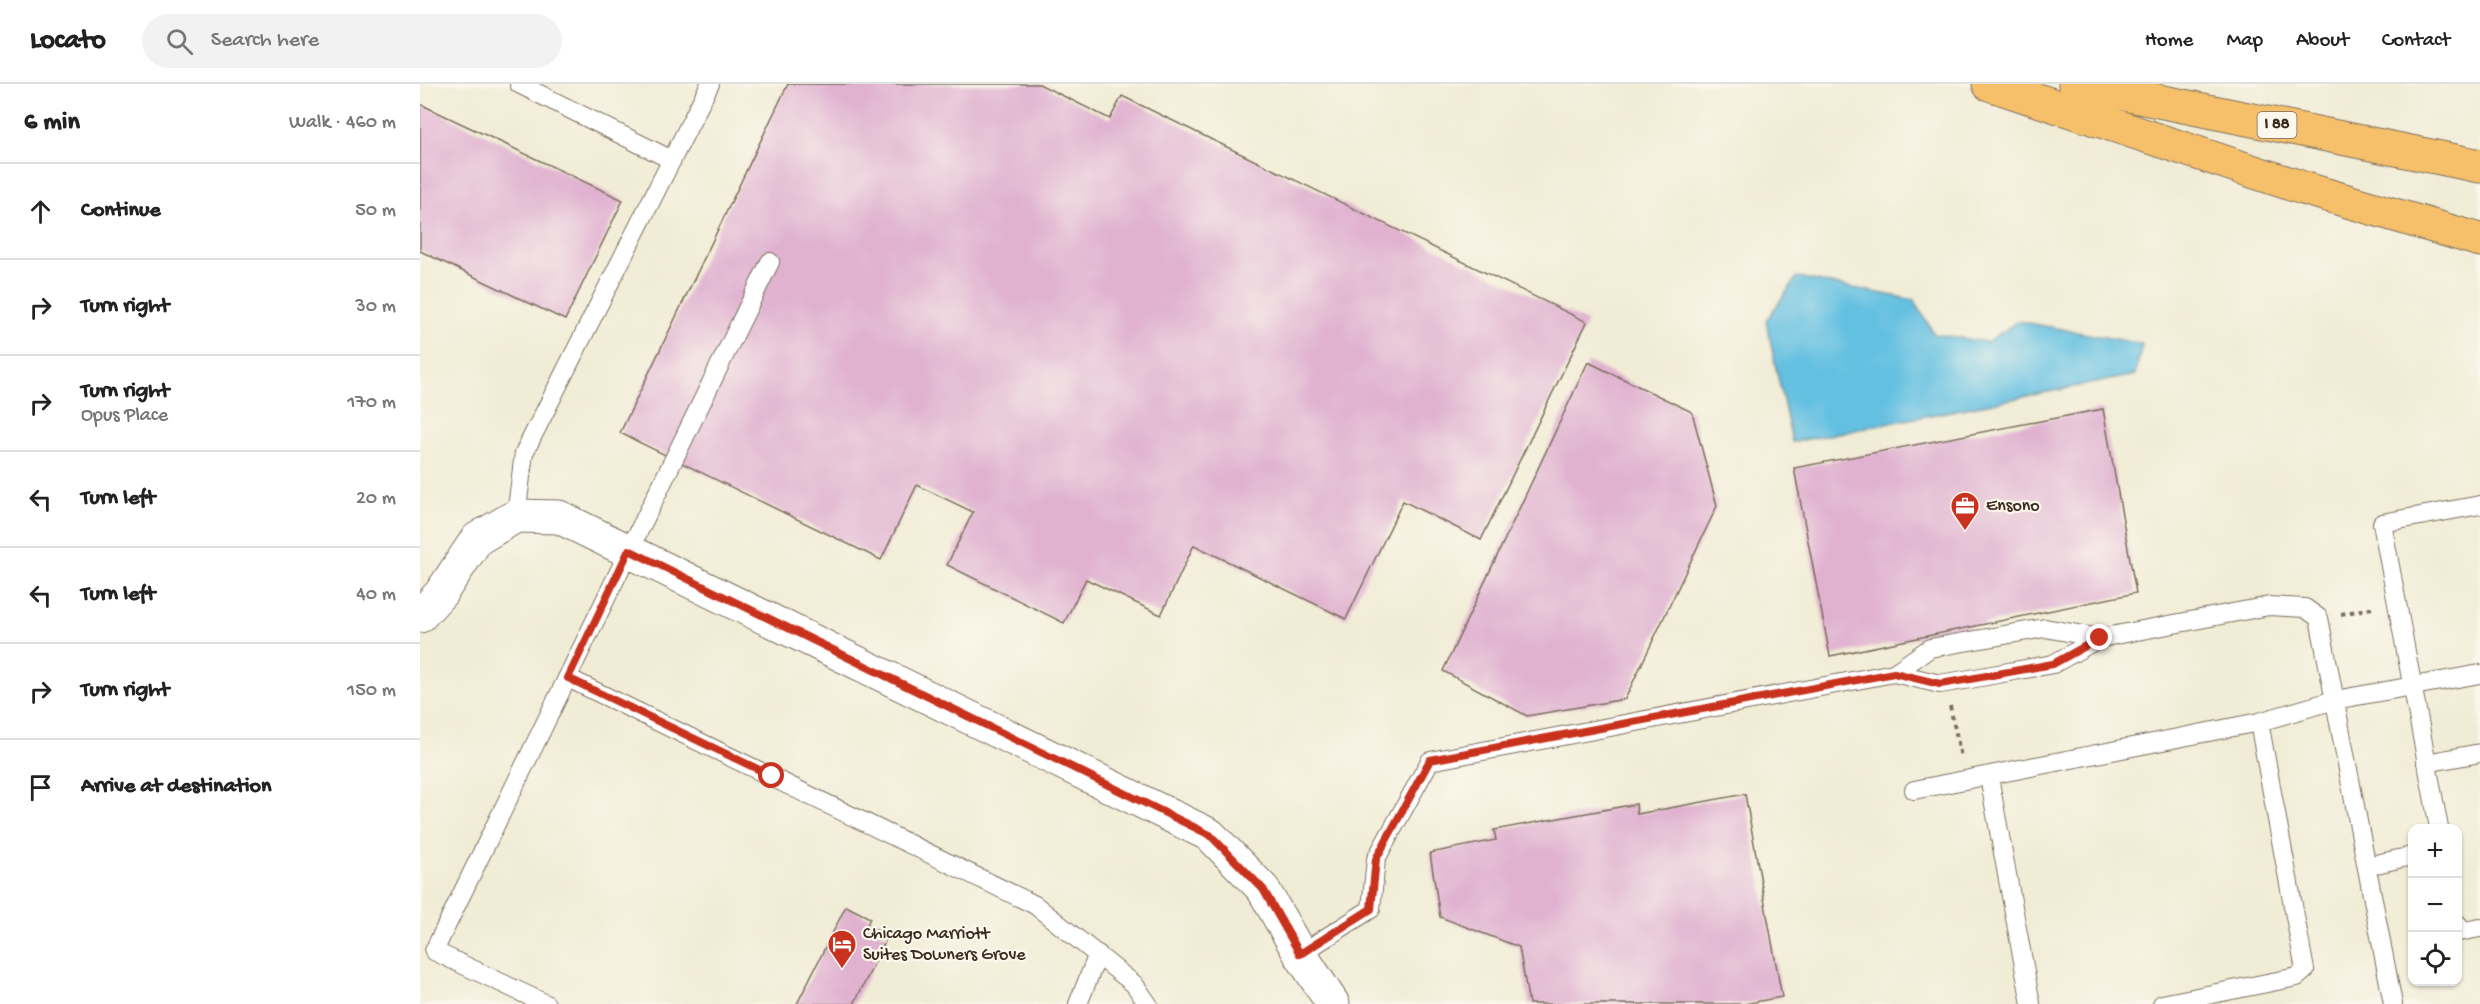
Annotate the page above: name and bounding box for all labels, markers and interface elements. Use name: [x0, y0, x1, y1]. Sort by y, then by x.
search box: [142, 14, 562, 68]
text: Locato: [30, 25, 106, 58]
icon: search: [163, 25, 196, 58]
text: Search here: [211, 28, 319, 54]
text: Home: [2145, 29, 2193, 54]
text: Map: [2226, 29, 2263, 54]
text: About: [2296, 29, 2349, 54]
text: Contact: [2382, 29, 2450, 54]
text: 6 min: [24, 108, 80, 139]
text: Walk · 460 m: [289, 112, 396, 135]
road number: I 88: [2258, 112, 2296, 138]
icon: ahead: [24, 195, 57, 228]
text: Continue: [81, 198, 161, 224]
text: 50 m: [355, 200, 396, 223]
icon: right: [24, 291, 57, 324]
text: Turn right: [81, 294, 169, 320]
text: 30 m: [355, 296, 396, 319]
text: Turn right: [81, 379, 169, 405]
icon: right: [24, 387, 57, 420]
text: 170 m: [347, 392, 396, 415]
text: Opus Place: [81, 405, 168, 428]
icon: left: [24, 483, 57, 516]
text: Turn left: [81, 486, 155, 512]
text: 20 m: [356, 488, 396, 511]
office icon: Ensono: [1949, 490, 1981, 532]
place label: Ensono: [1986, 496, 2040, 517]
icon: left: [24, 579, 57, 612]
text: Turn left: [81, 582, 155, 608]
text: 40 m: [356, 584, 396, 607]
route end: [2086, 624, 2112, 650]
icon: right: [24, 675, 57, 708]
text: Turn right: [81, 678, 169, 704]
text: 150 m: [347, 680, 396, 703]
route start: [758, 762, 784, 788]
icon: arrive: [24, 771, 57, 804]
text: Arrive at destination: [81, 774, 271, 800]
map controls: [2408, 824, 2462, 986]
button: +: [2408, 824, 2462, 878]
button: −: [2408, 878, 2462, 932]
place label: Chicago Marriott Suites Downers Grove: [863, 924, 1026, 966]
hotel icon: Chicago Marriott Suites Downers Grove: [826, 928, 858, 970]
button: locate: [2408, 932, 2462, 986]

